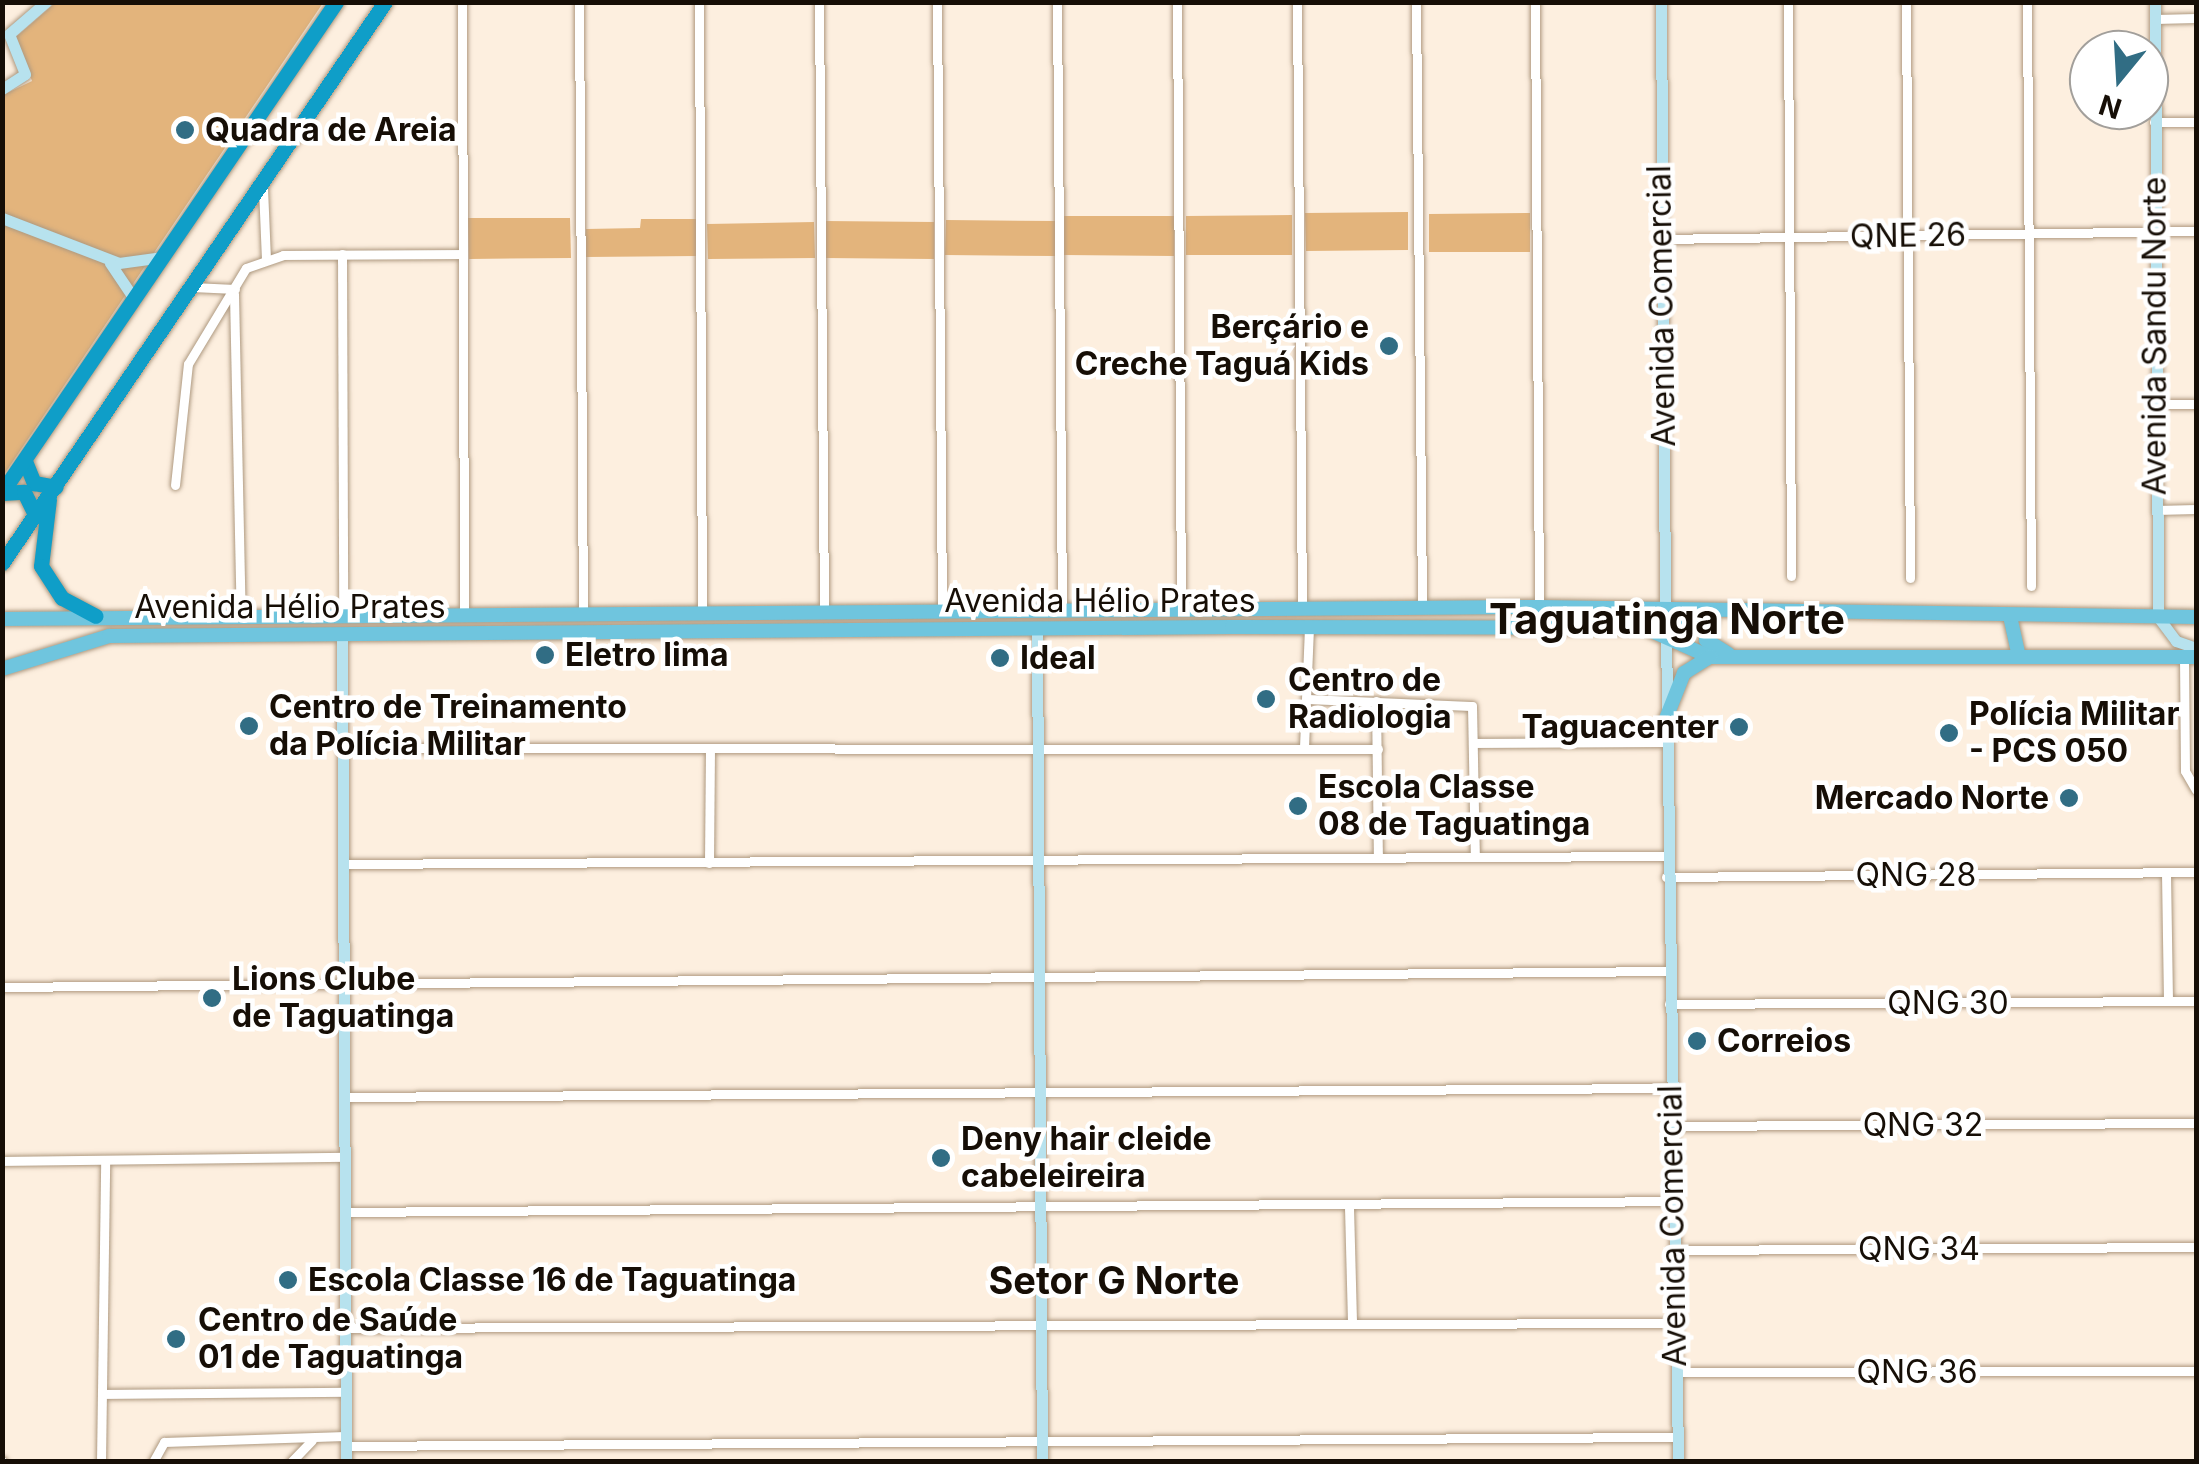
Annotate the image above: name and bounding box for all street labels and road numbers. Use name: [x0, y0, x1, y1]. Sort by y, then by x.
street label: Avenida Comercial: [1640, 165, 1684, 447]
street label: Avenida Sandu Norte: [2136, 177, 2174, 495]
street label: QNE 26: [1850, 216, 1966, 256]
street label: Avenida Hélio Prates: [944, 582, 1256, 620]
street label: Avenida Hélio Prates: [134, 588, 446, 626]
street label: QNG 28: [1856, 856, 1976, 894]
street label: QNG 30: [1887, 984, 2009, 1022]
street label: Avenida Comercial: [1651, 1085, 1695, 1367]
street label: QNG 32: [1863, 1106, 1983, 1144]
street label: QNG 34: [1858, 1230, 1980, 1268]
street label: QNG 36: [1856, 1353, 1978, 1391]

